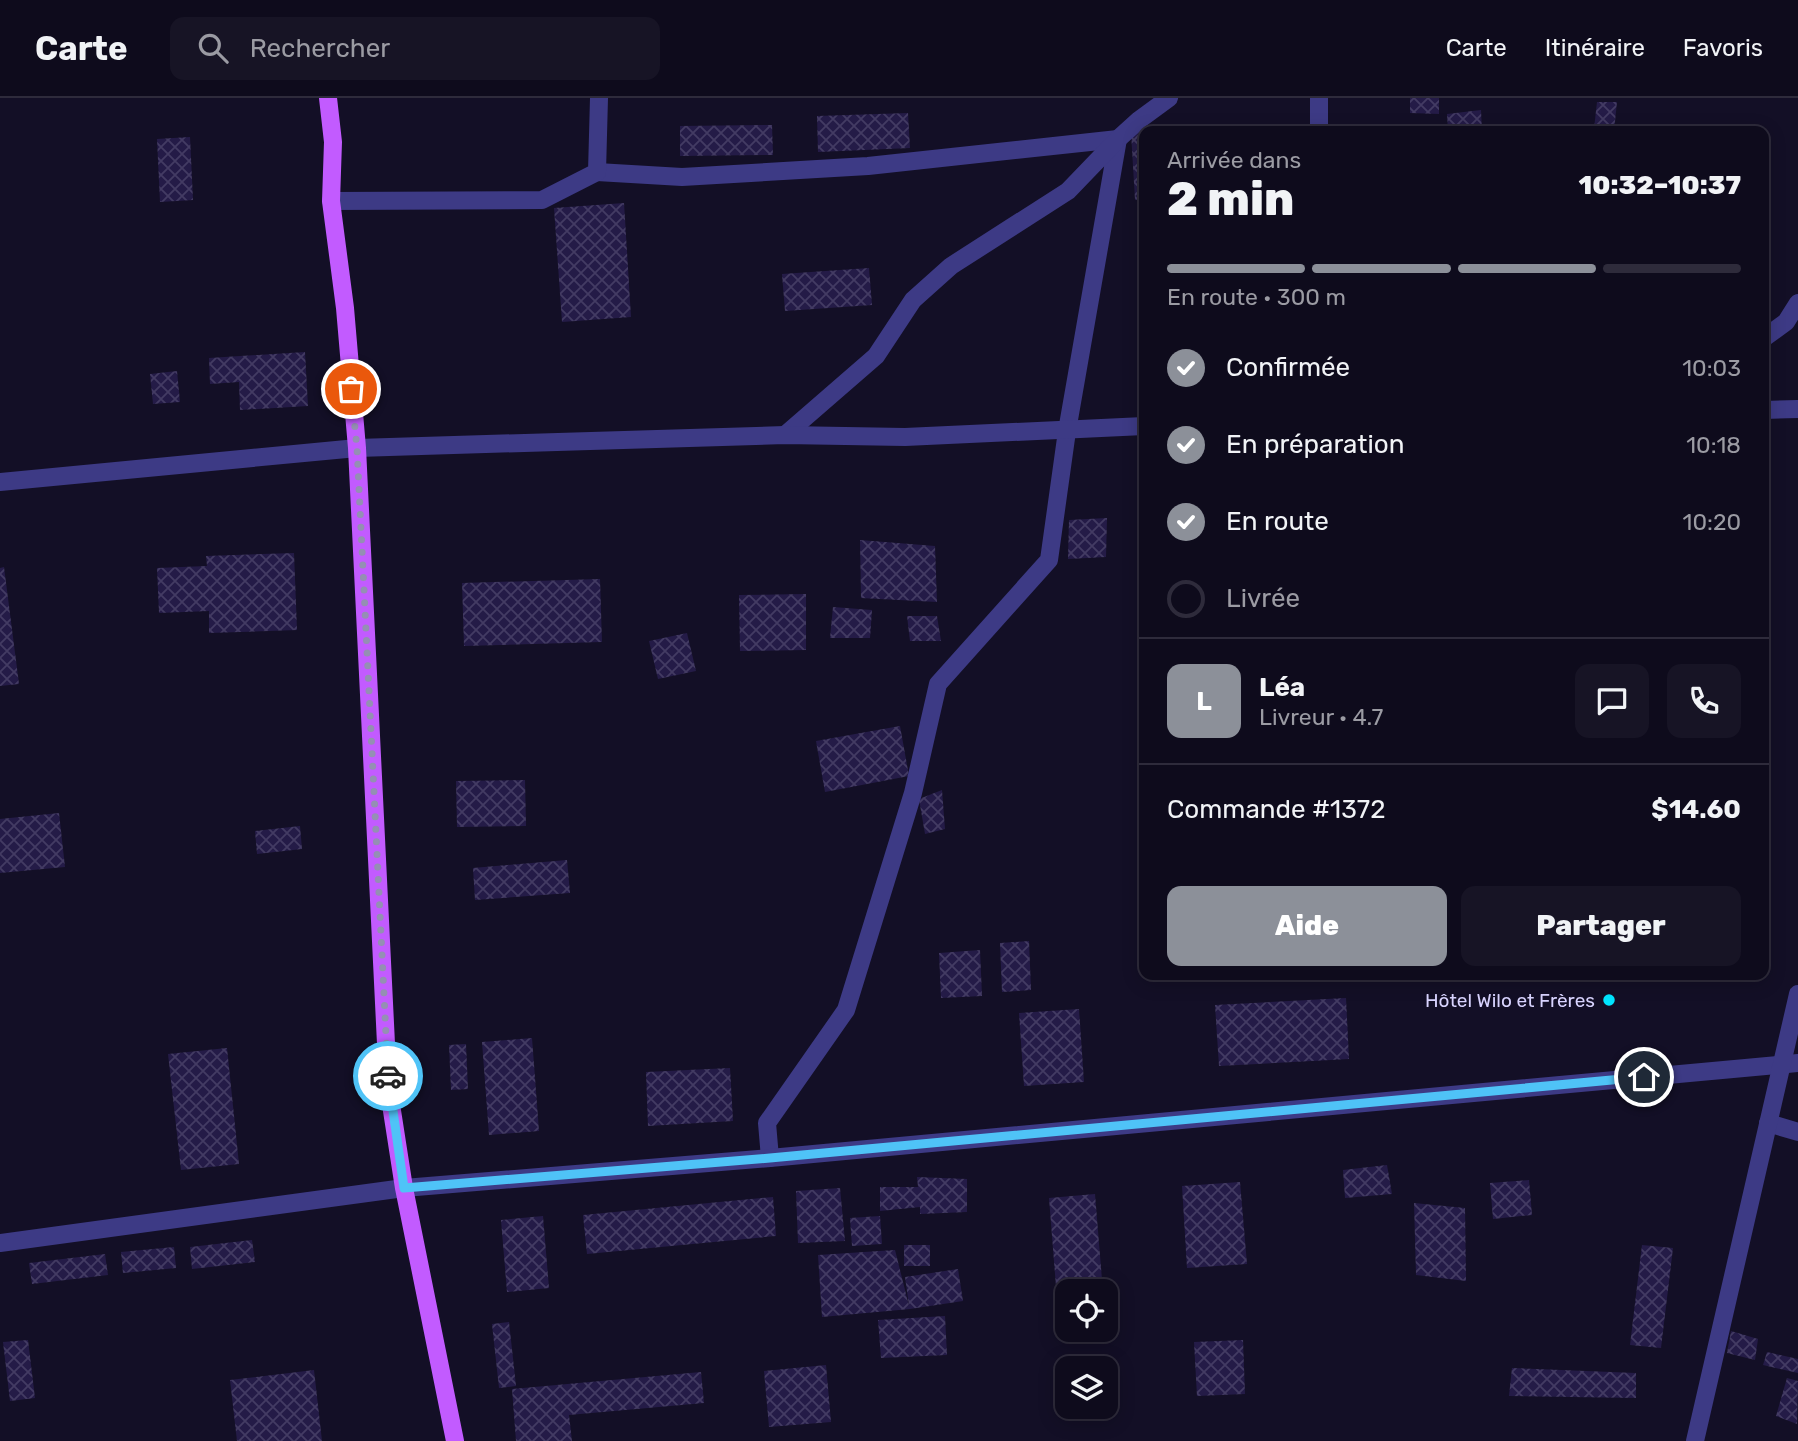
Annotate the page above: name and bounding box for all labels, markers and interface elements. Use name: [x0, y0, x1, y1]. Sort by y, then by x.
search box: [170, 17, 660, 80]
text: Carte: [35, 29, 128, 68]
icon: search: [194, 29, 232, 67]
text: Rechercher: [250, 33, 390, 64]
text: Carte: [1446, 34, 1507, 62]
text: Itinéraire: [1545, 34, 1645, 62]
text: Favoris: [1683, 34, 1763, 62]
text: Arrivée dans: [1167, 146, 1301, 174]
text: 10:32–10:37: [1579, 170, 1741, 201]
text: 2 min: [1167, 172, 1294, 227]
text: En route · 300 m: [1167, 283, 1346, 311]
icon: check: [1167, 349, 1205, 387]
text: Confirmée: [1226, 352, 1350, 383]
text: 10:03: [1682, 354, 1741, 382]
pin: [321, 359, 381, 419]
icon: bag: [332, 370, 370, 408]
icon: check: [1167, 426, 1205, 464]
text: En préparation: [1226, 429, 1404, 460]
text: 10:18: [1686, 431, 1741, 459]
icon: check: [1167, 503, 1205, 541]
text: En route: [1226, 506, 1329, 537]
text: 10:20: [1683, 508, 1741, 536]
text: Livrée: [1226, 583, 1300, 614]
button: chat: [1575, 664, 1649, 738]
button: phone: [1667, 664, 1741, 738]
text: Léa: [1259, 672, 1305, 703]
text: L: [1196, 686, 1212, 717]
text: Livreur · 4.7: [1259, 703, 1383, 731]
text: Commande #1372: [1167, 794, 1385, 825]
text: $14.60: [1651, 794, 1741, 825]
button: Aide: [1167, 886, 1447, 966]
button: Partager: [1461, 886, 1741, 966]
place label: Hôtel Wilo et Frères: [1425, 989, 1595, 1012]
marker: Hôtel Wilo et Frères: [1601, 992, 1617, 1008]
courier: [353, 1041, 423, 1111]
pin: [1614, 1047, 1674, 1107]
icon: car: [369, 1057, 407, 1095]
icon: home: [1625, 1058, 1663, 1096]
map controls: [1055, 1279, 1118, 1419]
button: locate: [1055, 1279, 1118, 1342]
button: layers: [1055, 1356, 1118, 1419]

